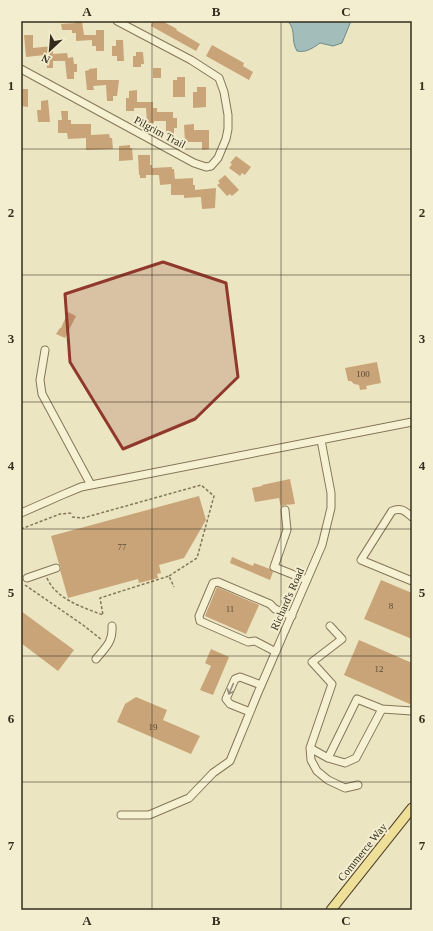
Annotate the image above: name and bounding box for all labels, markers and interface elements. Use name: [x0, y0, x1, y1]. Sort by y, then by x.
text: A: [82, 4, 92, 19]
text: B: [212, 4, 221, 19]
text: C: [341, 4, 351, 19]
north arrow: [30, 30, 70, 70]
text: N: [39, 52, 52, 66]
text: 1: [8, 78, 14, 93]
text: 1: [419, 78, 425, 93]
street label: Pilgrim Trail: [132, 113, 188, 151]
text: 2: [8, 205, 14, 220]
text: 2: [419, 205, 425, 220]
text: 3: [8, 331, 15, 346]
text: 3: [419, 331, 426, 346]
house number: 100: [356, 369, 370, 379]
text: 4: [8, 458, 15, 473]
text: 4: [419, 458, 426, 473]
house number: 77: [118, 542, 127, 552]
street label: Richard's Road: [268, 565, 306, 632]
text: 5: [8, 585, 15, 600]
text: 5: [419, 585, 426, 600]
house number: 8: [389, 601, 394, 611]
house number: 11: [226, 604, 234, 614]
house number: 12: [375, 664, 384, 674]
one-way arrow: [227, 683, 234, 695]
text: 6: [8, 711, 15, 726]
text: 6: [419, 711, 426, 726]
house number: 19: [149, 722, 158, 732]
street label: Commerce Way: [335, 820, 389, 883]
text: 7: [8, 838, 15, 853]
text: 7: [419, 838, 426, 853]
text: A: [82, 913, 92, 928]
text: B: [212, 913, 221, 928]
text: C: [341, 913, 351, 928]

